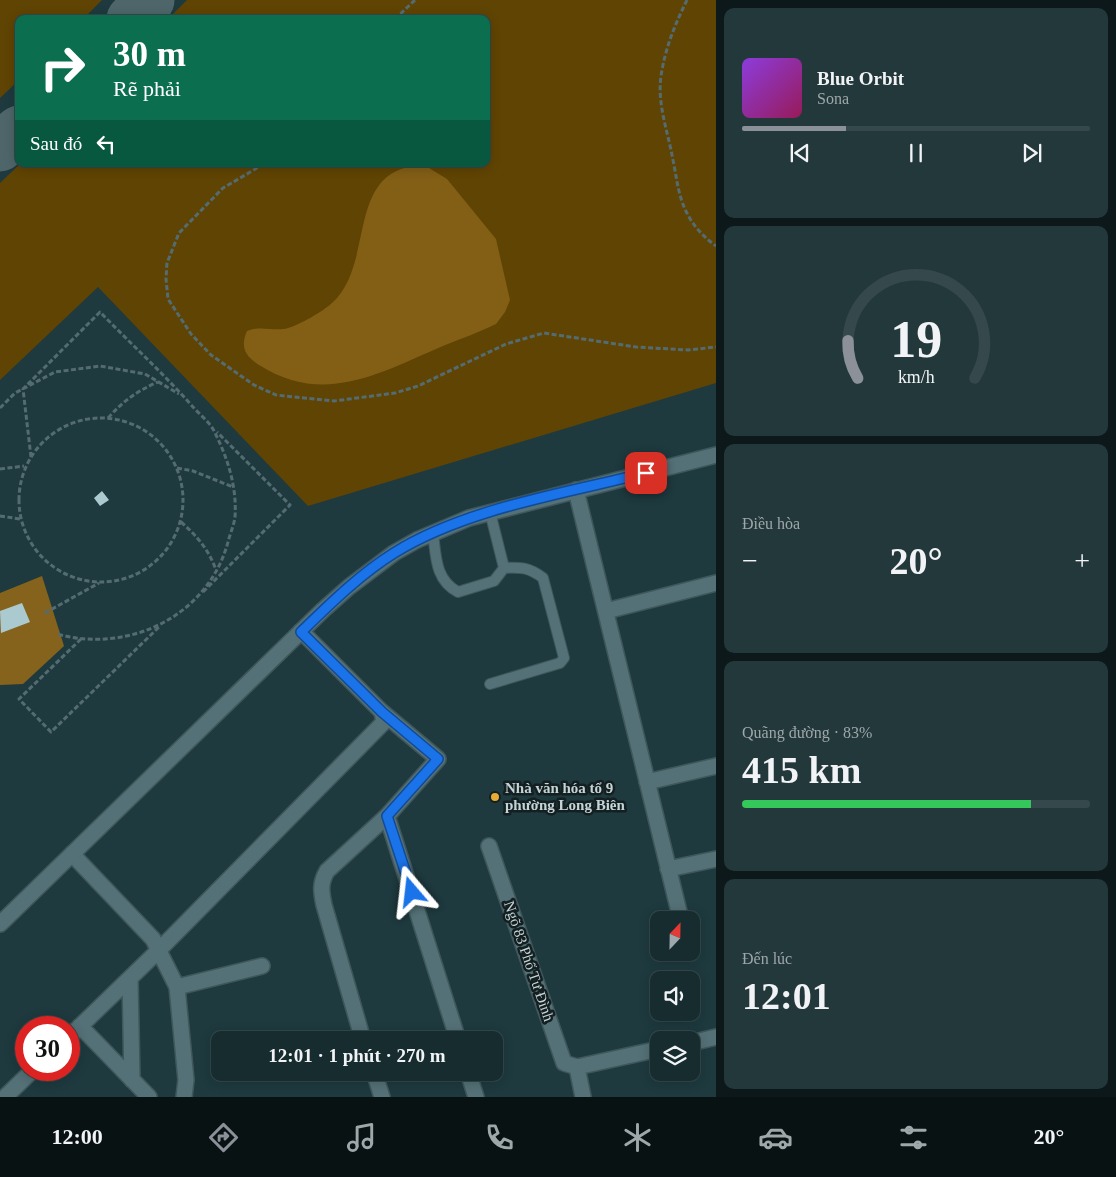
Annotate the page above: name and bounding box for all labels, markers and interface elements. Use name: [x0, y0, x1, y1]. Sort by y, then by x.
icon: right: [30, 35, 95, 100]
text: 30 m: [113, 35, 186, 74]
text: Blue Orbit: [817, 68, 904, 89]
text: Rẽ phải: [113, 76, 181, 101]
text: Sona: [817, 90, 849, 107]
icon: left: [92, 130, 120, 158]
text: Sau đó: [30, 133, 82, 154]
icon: previous: [786, 139, 814, 167]
icon: pause: [902, 139, 930, 167]
icon: next: [1018, 139, 1046, 167]
text: 19: [890, 311, 942, 368]
text: km/h: [898, 367, 934, 387]
pin: [625, 452, 667, 494]
icon: arrive: [632, 459, 660, 487]
text: Điều hòa: [742, 515, 800, 532]
text: 20°: [889, 540, 943, 582]
text: −: [742, 545, 758, 576]
text: +: [1074, 545, 1090, 576]
text: Quãng đường · 83%: [742, 724, 872, 741]
text: 415 km: [742, 749, 861, 791]
place label: Nhà văn hóa tổ 9 phường Long Biên: [505, 780, 626, 813]
marker: Nhà văn hóa tổ 9 phường Long Biên: [489, 791, 501, 803]
position arrow: [385, 865, 437, 917]
street label: Ngõ 83 Phố Tư Đình: [501, 899, 557, 1024]
north arrow: [650, 911, 700, 961]
map controls: [650, 911, 700, 1081]
text: Đến lúc: [742, 950, 792, 967]
button: sound: [650, 971, 700, 1021]
text: 12:01: [742, 975, 831, 1017]
speed limit sign: 30: [15, 1016, 80, 1081]
button: layers: [650, 1031, 700, 1081]
text: 12:01 · 1 phút · 270 m: [268, 1045, 446, 1066]
icon: directions: [206, 1120, 241, 1155]
icon: music: [344, 1120, 379, 1155]
icon: phone: [482, 1120, 517, 1155]
icon: climate: [620, 1120, 655, 1155]
icon: car: [758, 1120, 793, 1155]
icon: filters: [896, 1120, 931, 1155]
text: 12:00: [51, 1124, 103, 1149]
text: 20°: [1034, 1124, 1064, 1149]

